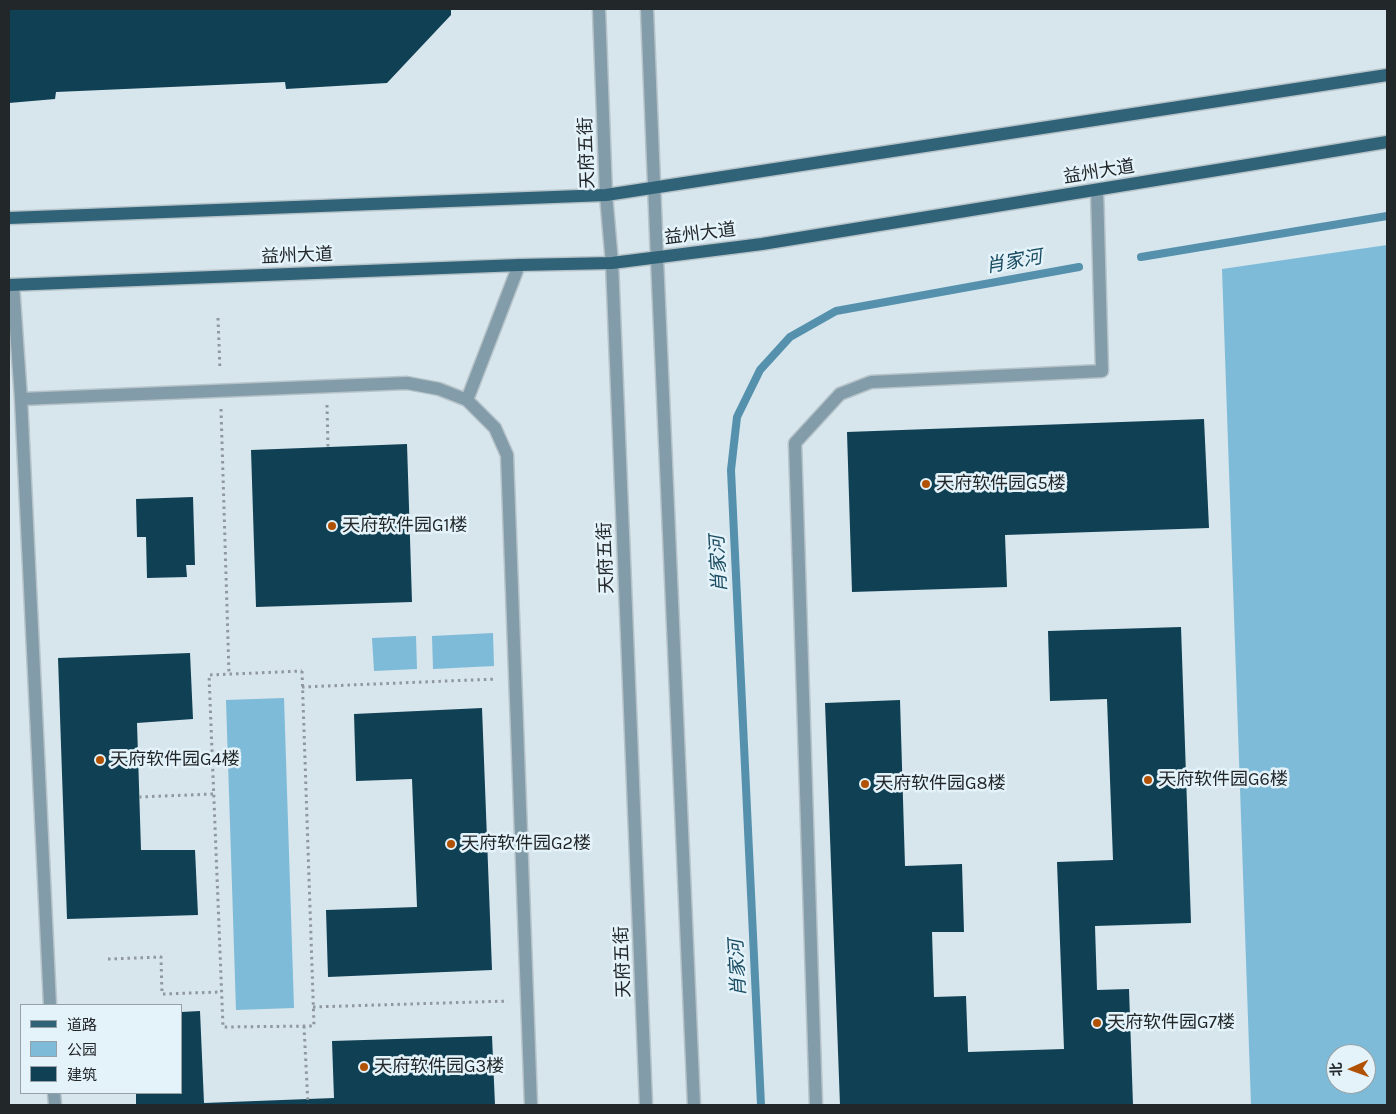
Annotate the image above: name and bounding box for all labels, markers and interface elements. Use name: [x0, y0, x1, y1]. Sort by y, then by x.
street label: 天府五街: [575, 117, 599, 189]
street label: 益州大道: [1062, 156, 1136, 188]
street label: 益州大道: [663, 219, 737, 249]
street label: 益州大道: [261, 244, 333, 268]
water label: 肖家河: [984, 246, 1044, 278]
place label: 天府软件园G5楼: [936, 473, 1066, 495]
marker: 天府软件园G5楼: [920, 478, 932, 490]
place label: 天府软件园G1楼: [342, 515, 468, 537]
marker: 天府软件园G1楼: [326, 520, 338, 532]
street label: 天府五街: [594, 522, 618, 594]
water label: 肖家河: [706, 535, 732, 593]
place label: 天府软件园G4楼: [110, 749, 240, 771]
marker: 天府软件园G4楼: [94, 754, 106, 766]
place label: 天府软件园G6楼: [1158, 769, 1288, 791]
place label: 天府软件园G8楼: [875, 773, 1006, 795]
marker: 天府软件园G6楼: [1142, 774, 1154, 786]
marker: 天府软件园G8楼: [859, 778, 871, 790]
place label: 天府软件园G2楼: [461, 833, 591, 855]
marker: 天府软件园G2楼: [445, 838, 457, 850]
street label: 天府五街: [611, 926, 635, 998]
water label: 肖家河: [725, 939, 751, 997]
legend: [20, 1004, 182, 1094]
place label: 天府软件园G7楼: [1107, 1012, 1235, 1034]
text: 道路: [67, 1016, 97, 1034]
marker: 天府软件园G7楼: [1091, 1017, 1103, 1029]
text: 公园: [67, 1041, 97, 1059]
north arrow: [1326, 1044, 1376, 1094]
place label: 天府软件园G3楼: [374, 1056, 504, 1078]
marker: 天府软件园G3楼: [358, 1061, 370, 1073]
text: 北: [1328, 1062, 1345, 1077]
text: 建筑: [67, 1066, 97, 1084]

